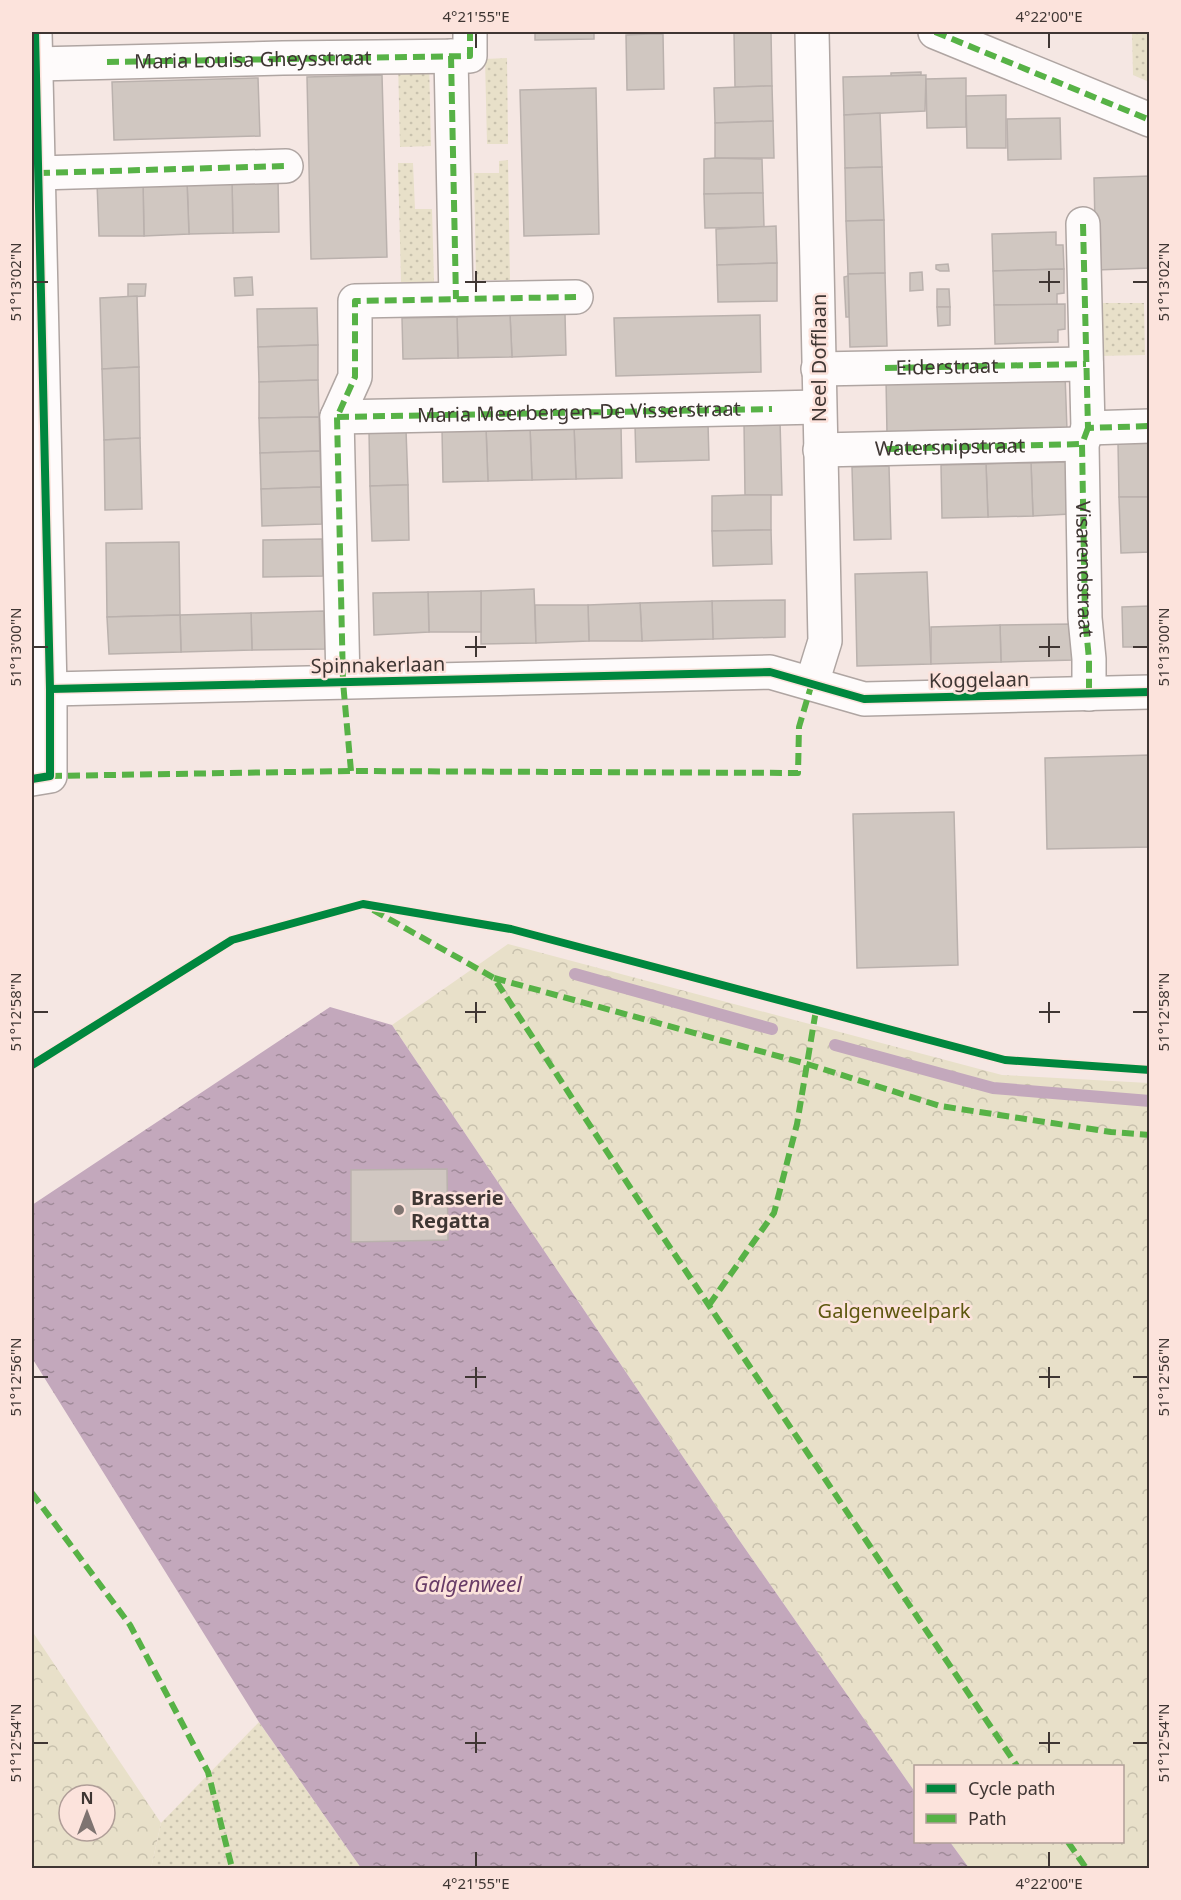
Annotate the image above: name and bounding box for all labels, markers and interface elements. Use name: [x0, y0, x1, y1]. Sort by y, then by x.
text: 4°21'55"E: [442, 6, 510, 26]
text: 4°22'00"E: [1015, 6, 1083, 26]
street label: Maria Louisa Gheysstraat: [134, 44, 372, 75]
text: 51°13'02"N: [5, 243, 25, 321]
text: 51°13'02"N: [1153, 243, 1173, 321]
street label: Neel Dofflaan: [805, 294, 832, 422]
street label: Eiderstraat: [895, 352, 999, 381]
street label: Maria Meerbergen-De Visserstraat: [417, 395, 741, 428]
street label: Watersnipstraat: [875, 431, 1025, 462]
street label: Visarendstraat: [1070, 501, 1101, 638]
text: 51°13'00"N: [5, 608, 25, 686]
text: 51°13'00"N: [1153, 608, 1173, 686]
street label: Spinnakerlaan: [310, 650, 445, 679]
street label: Koggelaan: [929, 665, 1029, 694]
text: 51°12'58"N: [5, 973, 25, 1051]
text: 51°12'58"N: [1153, 973, 1173, 1051]
place label: Brasserie Regatta: [411, 1184, 504, 1234]
marker: Brasserie Regatta: [392, 1203, 406, 1217]
park label: Galgenweelpark: [818, 1297, 971, 1324]
text: 51°12'56"N: [5, 1338, 25, 1416]
text: 51°12'56"N: [1153, 1338, 1173, 1416]
water label: Galgenweel: [414, 1570, 523, 1598]
text: 51°12'54"N: [5, 1704, 25, 1782]
text: 51°12'54"N: [1153, 1704, 1173, 1782]
legend: [914, 1765, 1124, 1843]
text: Cycle path: [968, 1776, 1055, 1800]
north arrow: [57, 1783, 117, 1843]
text: N: [80, 1787, 94, 1809]
text: Path: [968, 1806, 1007, 1830]
text: 4°21'55"E: [442, 1873, 510, 1893]
text: 4°22'00"E: [1015, 1873, 1083, 1893]

